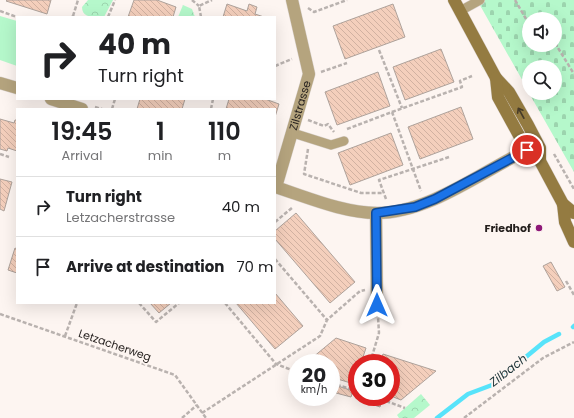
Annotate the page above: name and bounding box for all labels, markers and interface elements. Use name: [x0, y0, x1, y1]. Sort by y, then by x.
map controls: [522, 12, 562, 100]
button: sound: [522, 12, 562, 52]
text: 40 m: [98, 25, 171, 64]
icon: right: [32, 32, 84, 84]
button: search: [522, 60, 562, 100]
text: Turn right: [98, 63, 184, 88]
street label: Zilstrasse: [285, 79, 315, 132]
one-way arrow: [516, 107, 524, 119]
text: 19:45: [51, 115, 113, 148]
text: 1: [156, 115, 165, 148]
text: 110: [208, 115, 241, 148]
pin: [510, 133, 544, 167]
icon: arrive: [516, 139, 538, 161]
text: Arrival: [61, 146, 102, 165]
text: min: [148, 146, 173, 165]
text: m: [218, 146, 231, 165]
text: Turn right: [66, 186, 142, 207]
icon: right: [32, 196, 54, 218]
text: 40 m: [222, 196, 260, 217]
text: Letzacherstrasse: [66, 208, 175, 227]
place label: Friedhof: [484, 220, 531, 236]
marker: Friedhof: [534, 223, 544, 233]
icon: arrive: [32, 256, 54, 278]
text: Arrive at destination: [66, 256, 224, 277]
text: 70 m: [236, 256, 273, 277]
position arrow: [356, 284, 398, 326]
street label: Letzacherweg: [76, 325, 154, 365]
water label: Zilbach: [485, 350, 530, 391]
speed limit sign: 30: [348, 354, 400, 406]
text: 20: [302, 361, 326, 389]
text: km/h: [301, 382, 327, 397]

